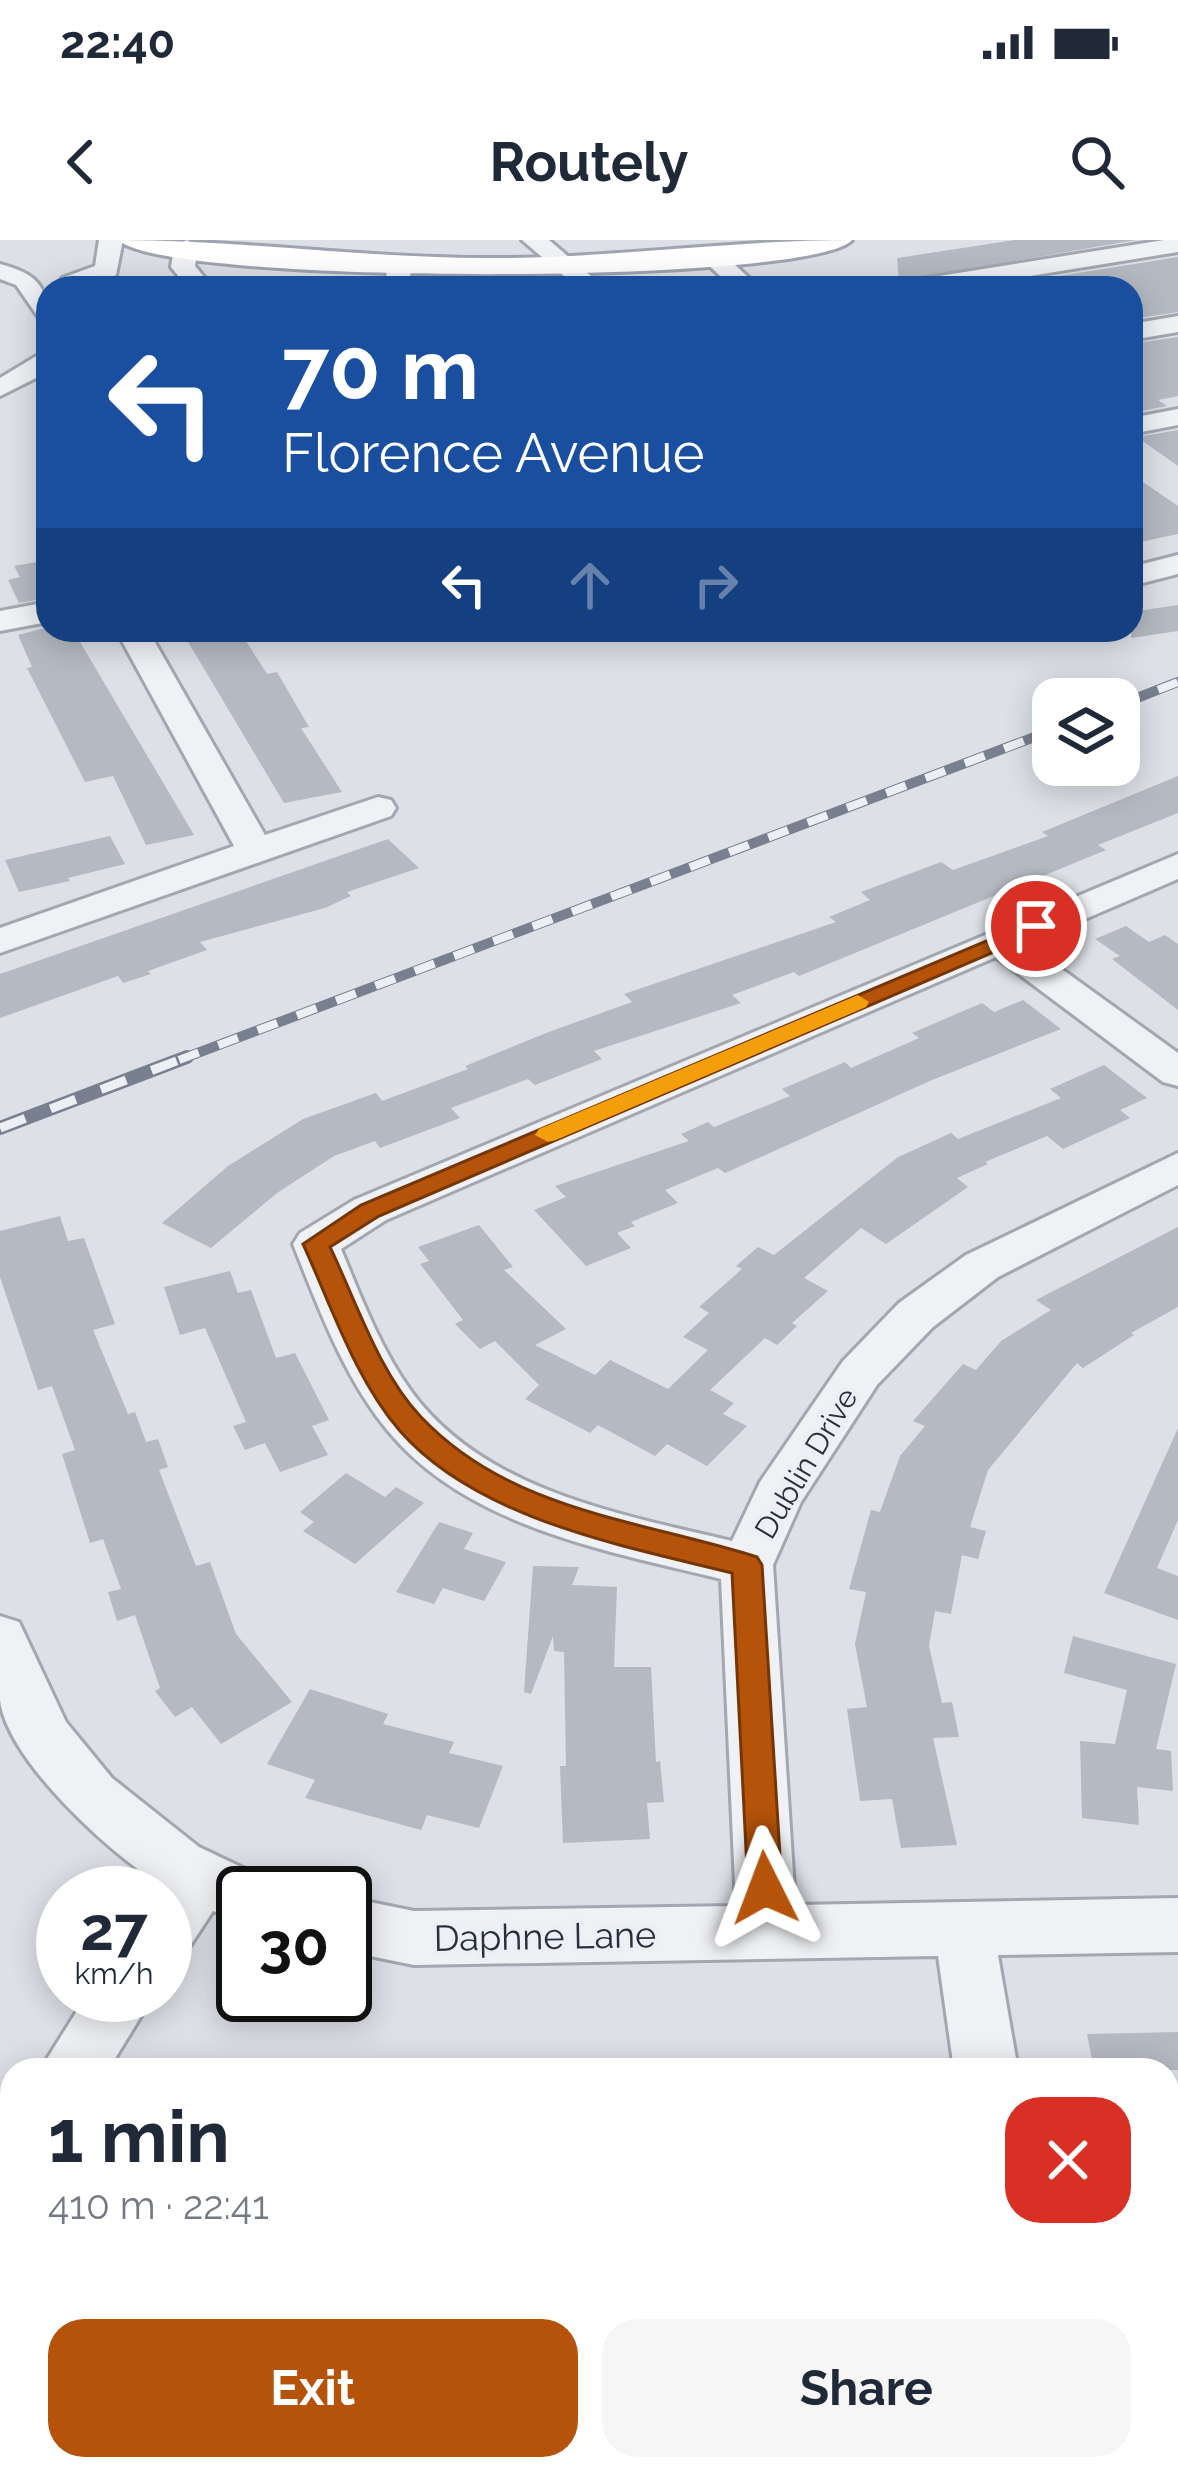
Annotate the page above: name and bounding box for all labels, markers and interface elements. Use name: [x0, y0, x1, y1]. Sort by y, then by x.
text: 22:40: [60, 16, 175, 69]
icon: back: [48, 129, 114, 195]
icon: search: [1064, 129, 1130, 195]
text: Routely: [489, 130, 689, 194]
text: 70 m: [282, 320, 479, 419]
icon: left: [84, 324, 240, 480]
text: Florence Avenue: [282, 421, 705, 485]
icon: left: [431, 552, 497, 618]
icon: ahead: [557, 552, 623, 618]
icon: right: [683, 552, 749, 618]
map controls: [1032, 678, 1140, 786]
button: layers: [1032, 678, 1140, 786]
pin: [985, 875, 1087, 977]
icon: arrive: [1003, 893, 1069, 959]
street label: Dublin Drive: [747, 1381, 865, 1545]
position arrow: [702, 1825, 828, 1951]
speed limit sign: 30: [216, 1866, 372, 2022]
text: 27: [80, 1894, 148, 1964]
street label: Daphne Lane: [433, 1913, 657, 1959]
text: km/h: [74, 1956, 154, 1991]
text: 1 min: [48, 2094, 230, 2179]
button: close: [1005, 2097, 1131, 2223]
text: 410 m · 22:41: [48, 2182, 269, 2228]
button: Exit: [48, 2319, 578, 2457]
button: Share: [602, 2319, 1131, 2457]

